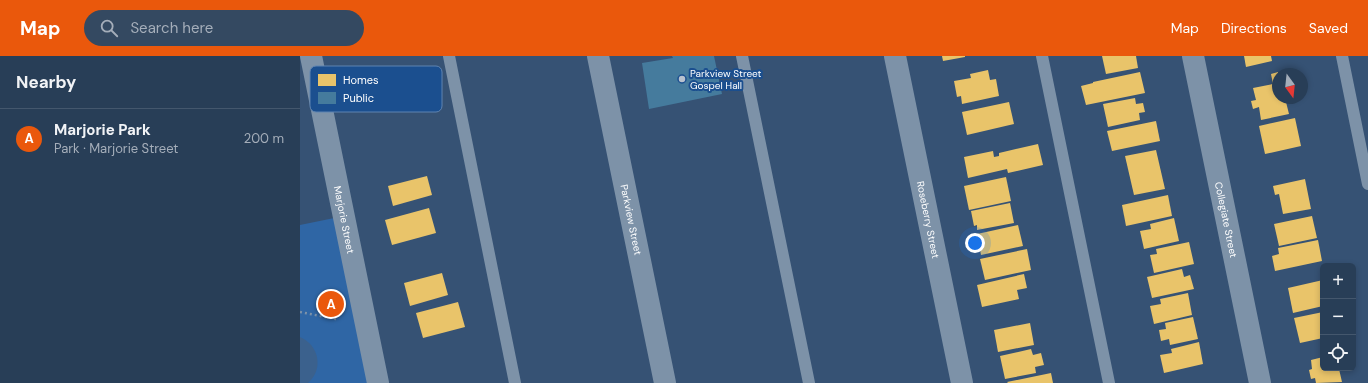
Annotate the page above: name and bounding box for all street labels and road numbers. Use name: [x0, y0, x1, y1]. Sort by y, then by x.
street label: Roseberry Street: [914, 180, 942, 259]
street label: Collegiate Street: [1212, 181, 1240, 259]
street label: Parkview Street: [617, 183, 645, 256]
street label: Marjorie Street: [331, 185, 357, 255]

